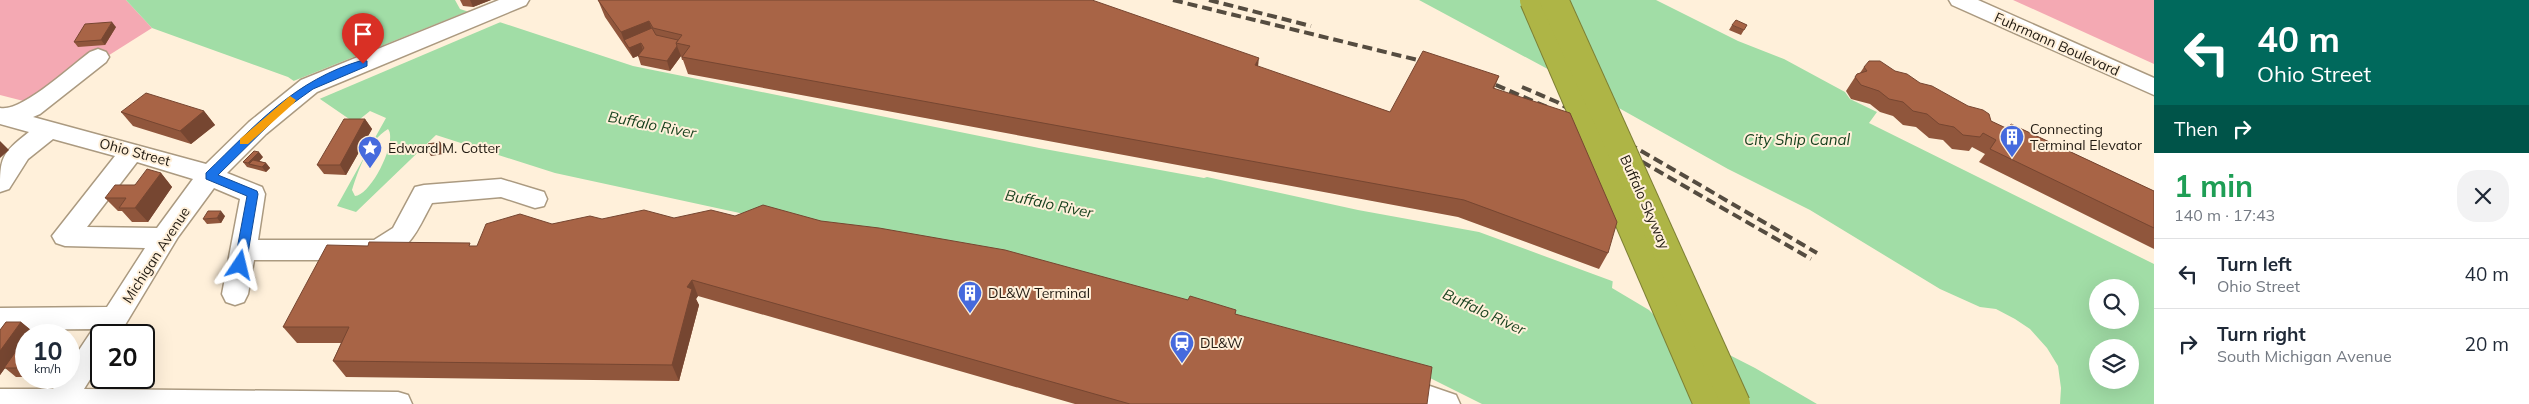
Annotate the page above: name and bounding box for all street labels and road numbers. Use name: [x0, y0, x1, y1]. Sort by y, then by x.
street label: Fuhrmann Boulevard: [1992, 8, 2122, 80]
street label: Ohio Street: [98, 134, 173, 170]
street label: Buffalo Skyway: [1616, 152, 1674, 252]
street label: Michigan Avenue: [118, 203, 194, 307]

